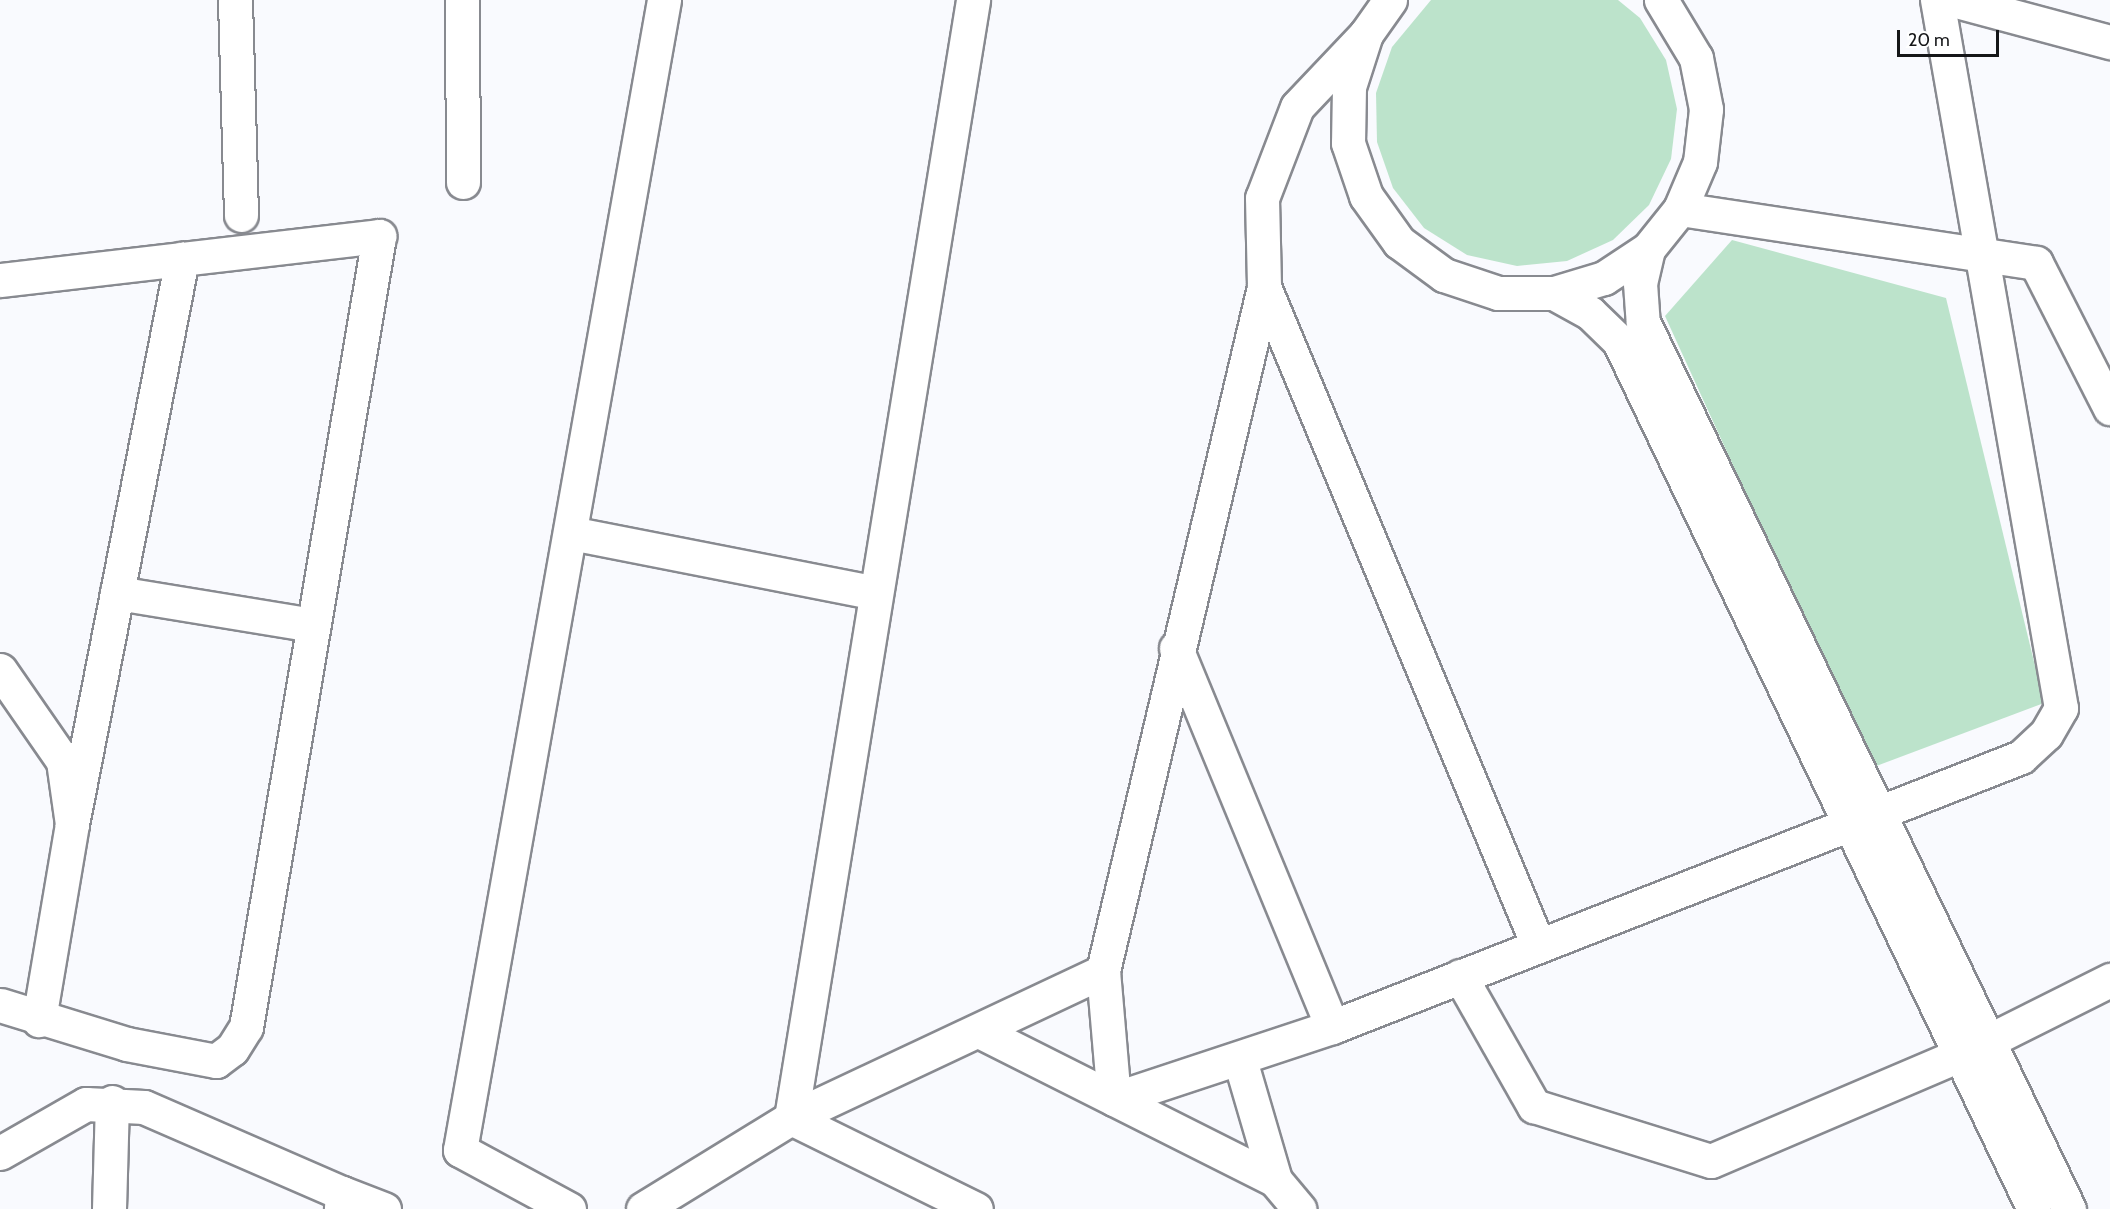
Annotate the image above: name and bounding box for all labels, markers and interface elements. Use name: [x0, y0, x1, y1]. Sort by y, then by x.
scale bar: [1900, 18, 2002, 56]
text: 20 m: [1908, 29, 1950, 51]

